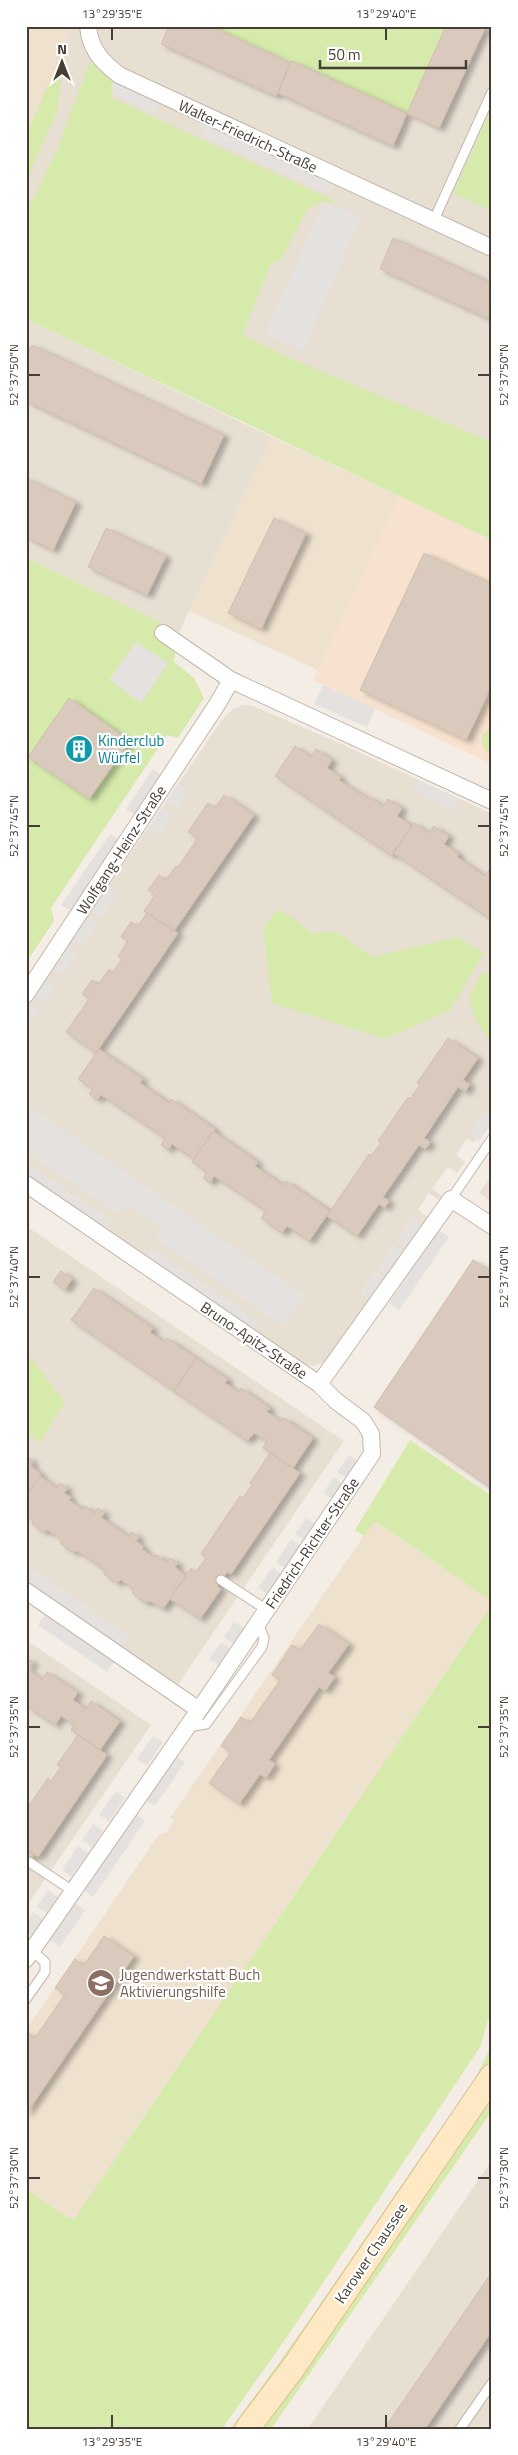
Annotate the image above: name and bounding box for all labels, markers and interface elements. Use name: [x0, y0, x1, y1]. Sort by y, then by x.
text: 13°29'35"E: [82, 4, 143, 23]
text: 13°29'40"E: [356, 4, 417, 23]
north arrow: [38, 38, 88, 88]
text: N: [57, 38, 67, 59]
scale bar: [320, 38, 467, 70]
text: 50 m: [328, 43, 361, 66]
street label: Walter-Friedrich-Straße: [175, 94, 321, 178]
text: 52°37'50"N: [4, 344, 23, 406]
text: 52°37'50"N: [494, 344, 513, 406]
place label: Kinderclub Würfel: [98, 729, 164, 769]
building icon: Kinderclub Würfel: [64, 734, 94, 764]
street label: Wolfgang-Heinz-Straße: [70, 781, 172, 919]
text: 52°37'45"N: [4, 795, 23, 857]
text: 52°37'45"N: [494, 795, 513, 857]
text: 52°37'40"N: [4, 1246, 23, 1308]
text: 52°37'40"N: [494, 1246, 513, 1308]
street label: Bruno-Apitz-Straße: [196, 1296, 312, 1384]
street label: Friedrich-Richter-Straße: [259, 1473, 365, 1613]
text: 52°37'35"N: [4, 1696, 23, 1758]
text: 52°37'35"N: [494, 1696, 513, 1758]
place label: Jugendwerkstatt Buch Aktivierungshilfe: [120, 1963, 260, 2003]
school or university icon: Jugendwerkstatt Buch Aktivierungshilfe: [86, 1968, 116, 1998]
text: 52°37'30"N: [4, 2147, 23, 2209]
text: 52°37'30"N: [494, 2147, 513, 2209]
street label: Karower Chaussee: [329, 2198, 413, 2308]
text: 13°29'35"E: [82, 2432, 143, 2451]
text: 13°29'40"E: [356, 2432, 417, 2451]

